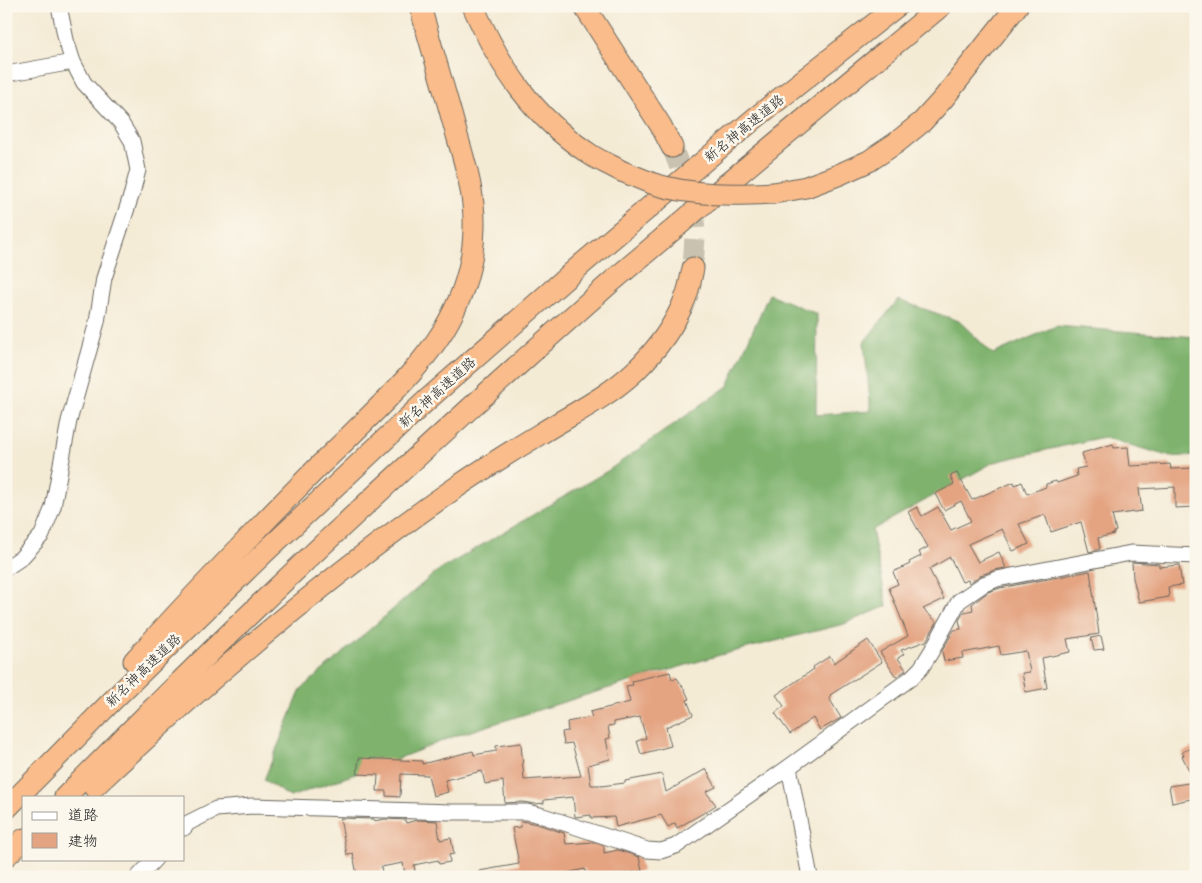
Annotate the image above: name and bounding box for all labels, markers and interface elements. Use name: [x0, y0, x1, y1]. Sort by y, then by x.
street label: 新名神高速道路: [699, 89, 788, 167]
street label: 新名神高速道路: [393, 351, 480, 432]
street label: 新名神高速道路: [100, 628, 185, 711]
legend: [22, 796, 185, 860]
text: 道路: [68, 802, 98, 825]
text: 建物: [68, 828, 98, 851]

